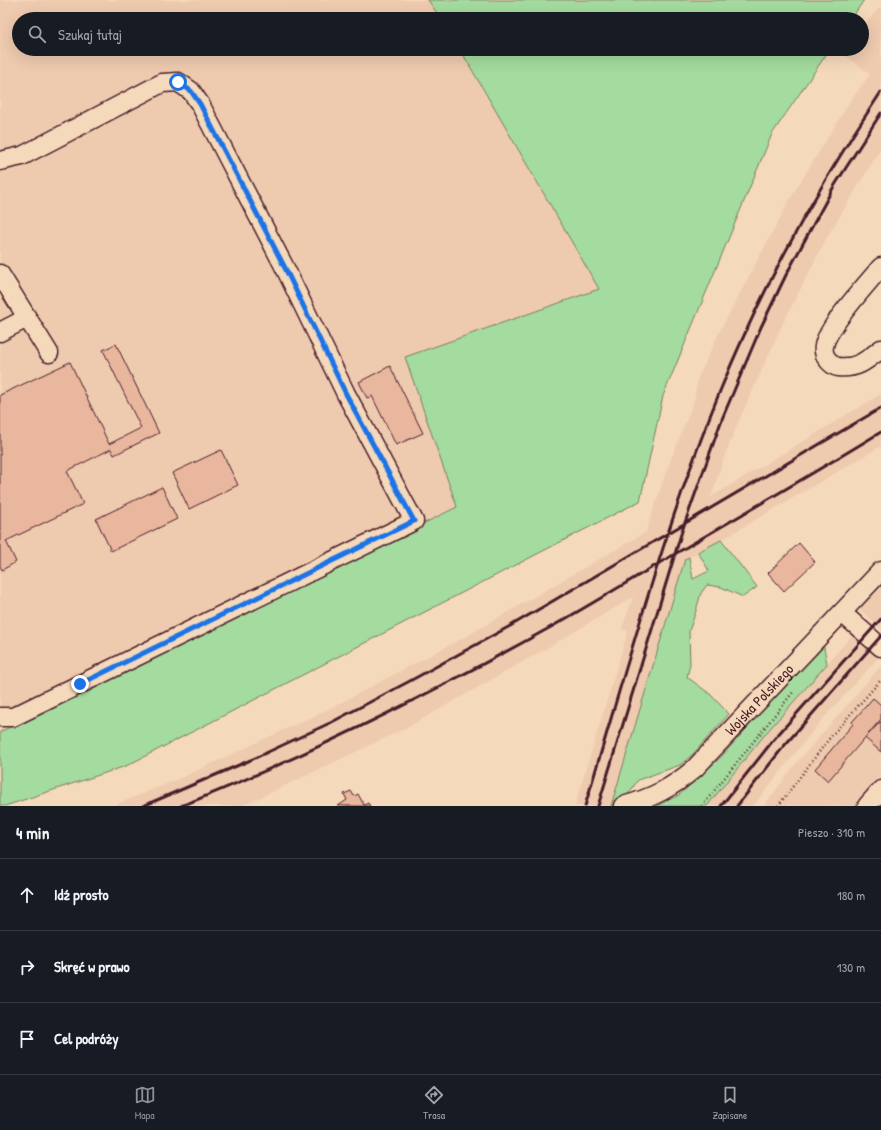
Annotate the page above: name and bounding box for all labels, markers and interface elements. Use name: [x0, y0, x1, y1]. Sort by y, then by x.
search box: [12, 12, 869, 56]
icon: search: [26, 23, 48, 45]
text: Szukaj tutaj: [58, 24, 122, 45]
route start: [169, 73, 187, 91]
street label: Wojska Polskiego: [720, 659, 798, 740]
route end: [71, 675, 89, 693]
text: 4 min: [16, 821, 49, 844]
text: Pieszo · 310 m: [798, 823, 865, 841]
icon: ahead: [16, 884, 38, 906]
text: Idź prosto: [54, 884, 108, 905]
text: 180 m: [837, 886, 865, 904]
icon: right: [16, 956, 38, 978]
text: Skręć w prawo: [54, 956, 130, 977]
text: 130 m: [837, 958, 865, 976]
icon: arrive: [16, 1028, 38, 1050]
text: Cel podróży: [54, 1028, 119, 1049]
tab: Mapa: [134, 1084, 156, 1122]
tab: Trasa: [423, 1084, 445, 1122]
tab: Zapisane: [712, 1084, 747, 1122]

